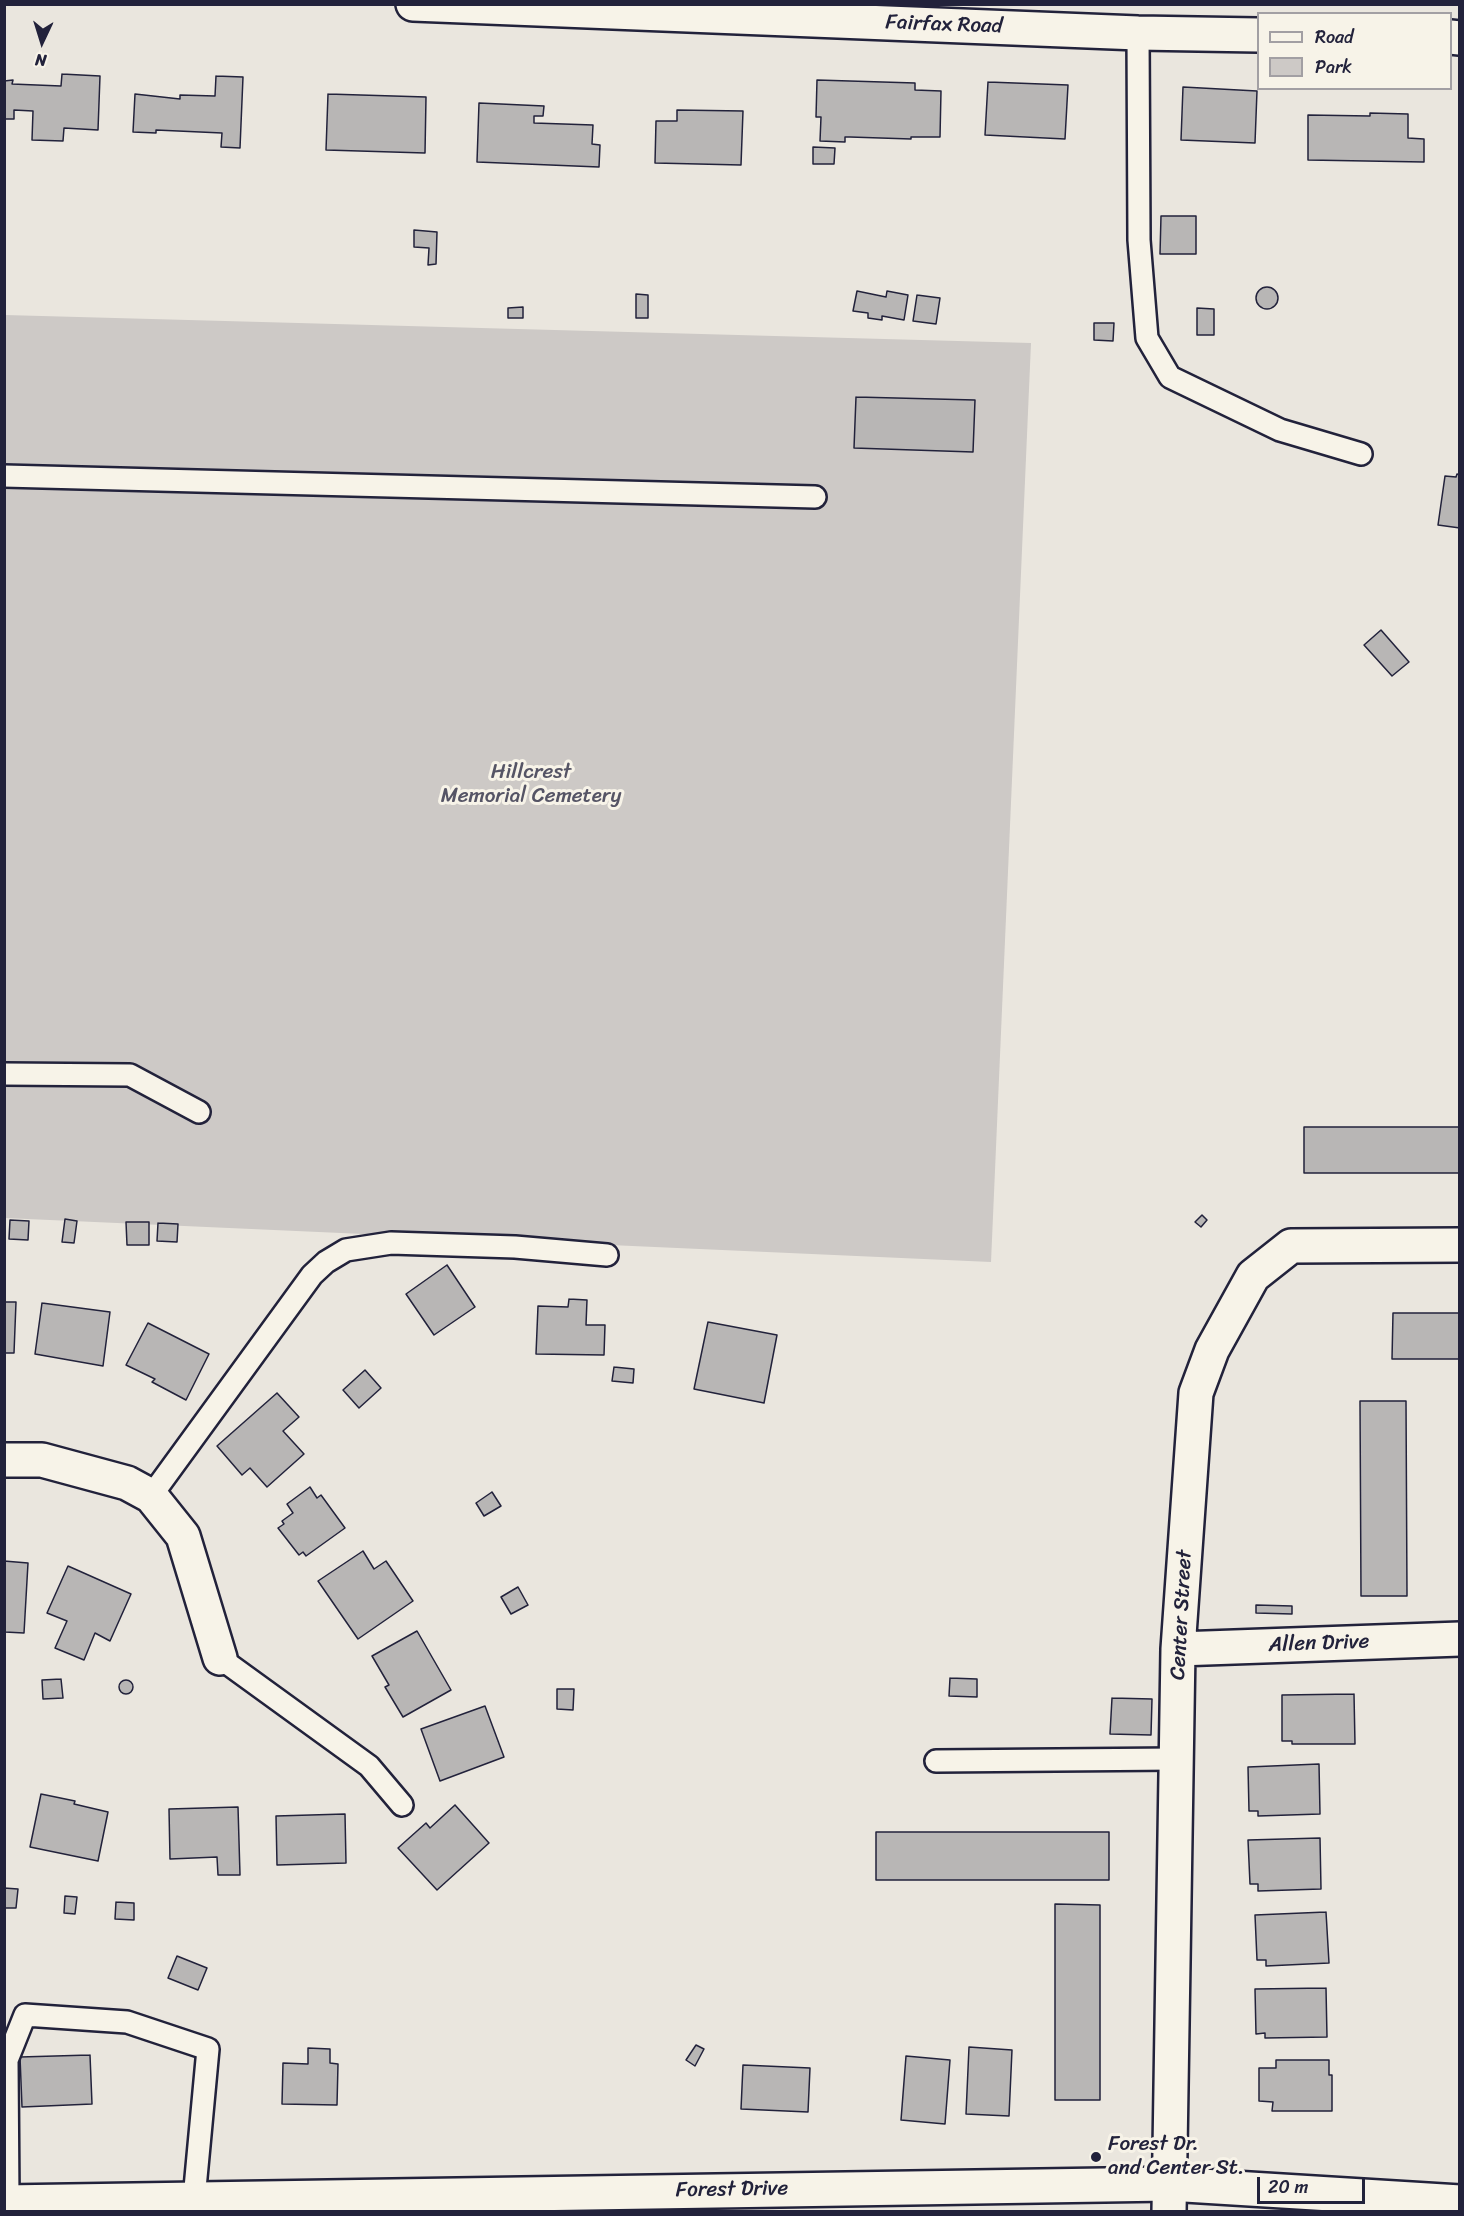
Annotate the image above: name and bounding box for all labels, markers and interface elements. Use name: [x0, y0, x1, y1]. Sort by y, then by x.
street label: Fairfax Road: [885, 10, 1003, 40]
north arrow: [12, 12, 72, 72]
legend: [1257, 12, 1452, 90]
text: Road: [1315, 21, 1354, 53]
text: N: [34, 46, 47, 75]
text: Park: [1315, 51, 1352, 83]
park label: Hillcrest Memorial Cemetery: [441, 760, 621, 810]
street label: Center Street: [1166, 1549, 1198, 1681]
street label: Allen Drive: [1268, 1630, 1370, 1658]
place label: Forest Dr. and Center St.: [1108, 2132, 1244, 2182]
marker: Forest Dr. and Center St.: [1089, 2150, 1103, 2164]
scale bar: [1260, 2165, 1368, 2203]
text: 20 m: [1268, 2171, 1308, 2203]
street label: Forest Drive: [675, 2176, 789, 2204]

